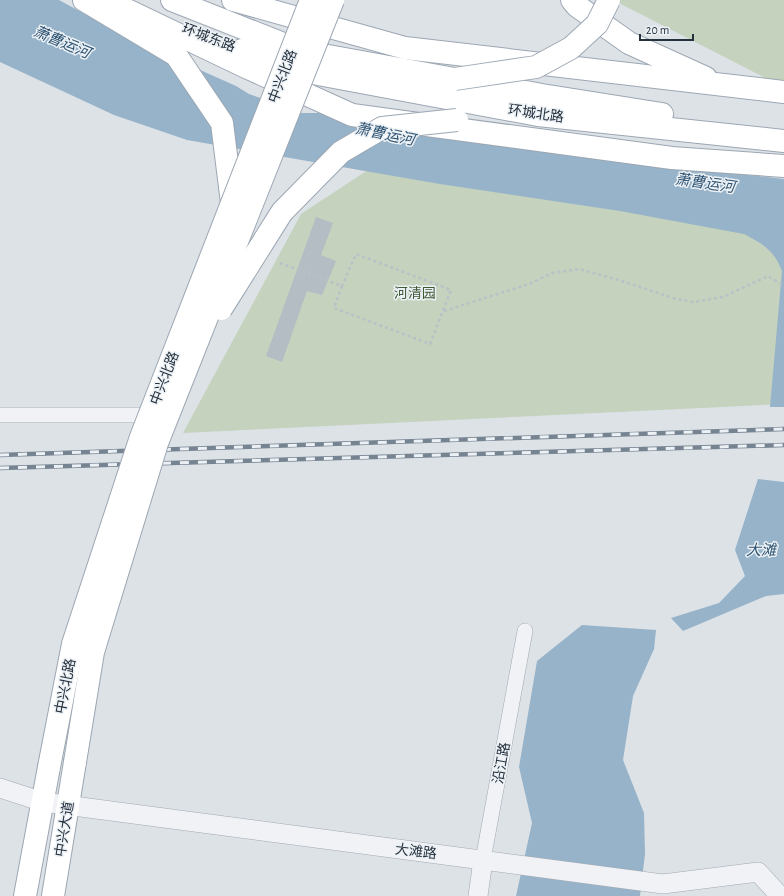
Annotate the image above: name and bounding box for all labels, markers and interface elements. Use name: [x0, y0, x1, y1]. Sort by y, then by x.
scale bar: [640, 16, 693, 42]
street label: 环城东路: [180, 20, 238, 55]
water label: 萧曹运河: [31, 23, 95, 62]
text: 20 m: [646, 24, 669, 36]
street label: 中兴北路: [264, 47, 300, 105]
street label: 环城北路: [507, 101, 565, 125]
water label: 萧曹运河: [354, 120, 419, 149]
water label: 萧曹运河: [674, 171, 739, 196]
park label: 河清园: [394, 286, 436, 301]
street label: 中兴北路: [146, 349, 182, 407]
water label: 大滩: [746, 542, 778, 558]
street label: 中兴北路: [52, 657, 78, 715]
street label: 沿江路: [490, 741, 513, 785]
street label: 中兴大道: [53, 800, 76, 858]
street label: 大滩路: [394, 841, 438, 861]

